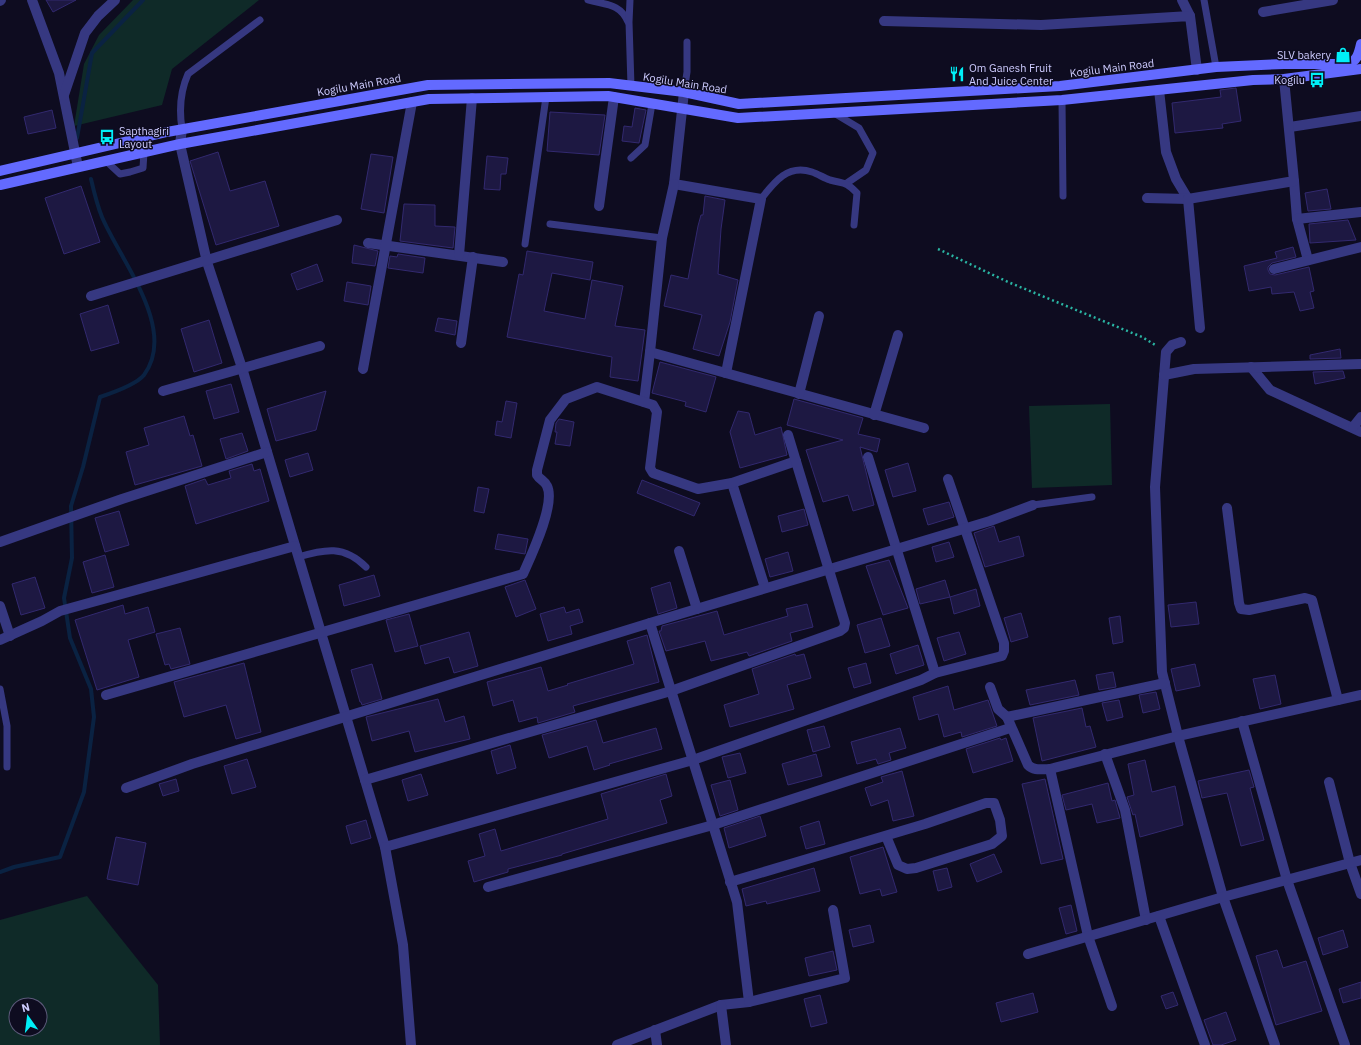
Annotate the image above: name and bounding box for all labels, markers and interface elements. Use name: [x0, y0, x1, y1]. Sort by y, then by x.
shop icon: SLV bakery: [1334, 46, 1352, 64]
place label: SLV bakery: [1277, 48, 1332, 62]
street label: Kogilu Main Road: [1069, 56, 1155, 80]
place label: Om Ganesh Fruit And Juice Center: [969, 61, 1053, 88]
restaurant icon: Om Ganesh Fruit And Juice Center: [948, 65, 966, 83]
street label: Kogilu Main Road: [642, 69, 728, 97]
street label: Kogilu Main Road: [316, 71, 402, 99]
bus stop icon: Kogilu: [1308, 71, 1326, 89]
place label: Kogilu: [1274, 73, 1305, 87]
place label: Sapthagiri Layout: [119, 124, 169, 151]
bus stop icon: Sapthagiri Layout: [98, 128, 116, 146]
north arrow: [8, 997, 48, 1037]
text: N: [20, 1000, 31, 1015]

